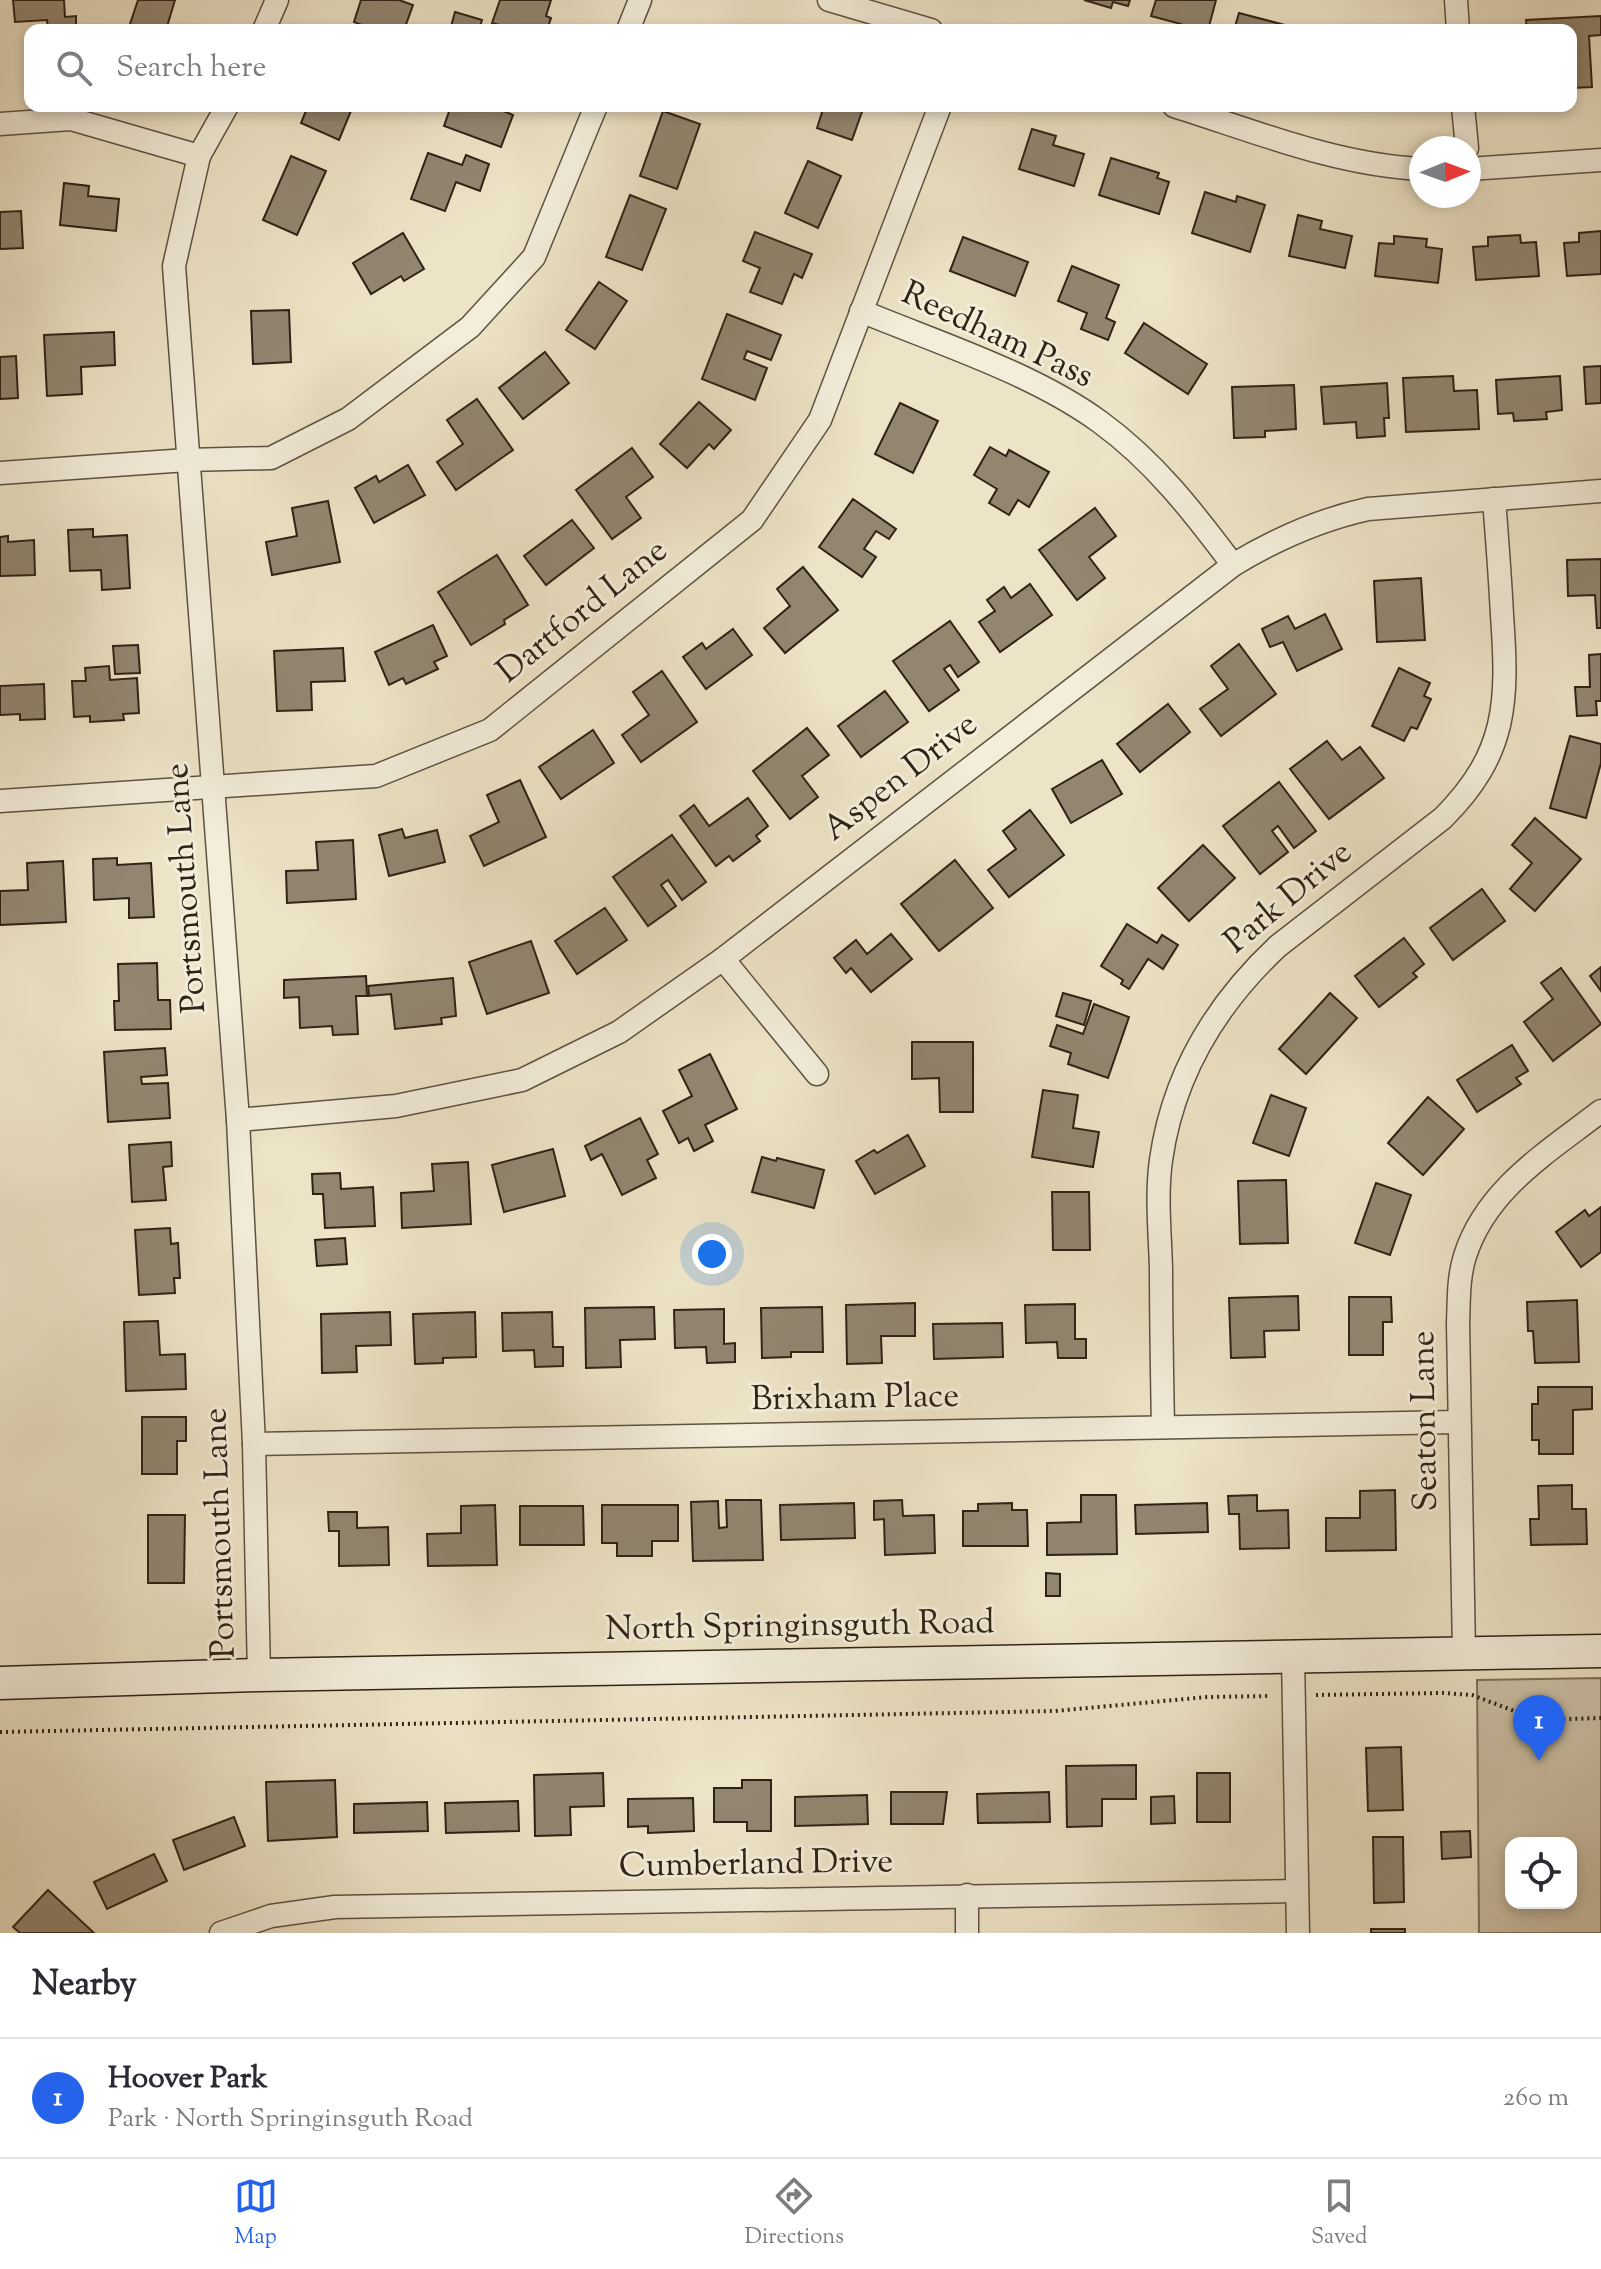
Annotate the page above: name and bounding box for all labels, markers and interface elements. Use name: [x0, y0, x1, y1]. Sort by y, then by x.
search box: [24, 24, 1577, 112]
icon: search: [52, 46, 96, 90]
text: Search here: [116, 47, 266, 90]
north arrow: [1409, 136, 1481, 208]
street label: Reedham Pass: [893, 270, 1101, 402]
street label: Dartford Lane: [487, 528, 679, 696]
street label: Aspen Drive: [813, 702, 989, 854]
street label: Portsmouth Lane: [154, 761, 220, 1015]
street label: Park Drive: [1214, 830, 1364, 966]
your location: [692, 1234, 732, 1274]
street label: Seaton Lane: [1400, 1330, 1452, 1512]
street label: Brixham Place: [750, 1373, 960, 1425]
street label: Portsmouth Lane: [192, 1407, 250, 1659]
street label: North Springinsguth Road: [605, 1599, 995, 1655]
pin: 1: [1513, 1695, 1565, 1761]
map controls: [1505, 1837, 1577, 1909]
button: locate: [1505, 1837, 1577, 1909]
street label: Cumberland Drive: [618, 1838, 894, 1892]
text: Nearby: [32, 1961, 137, 2010]
text: Hoover Park: [108, 2058, 267, 2101]
text: 1: [54, 2080, 62, 2117]
text: 260 m: [1503, 2080, 1569, 2117]
text: Park · North Springinsguth Road: [108, 2101, 473, 2138]
tab: Map: [234, 2174, 278, 2254]
tab: Directions: [745, 2174, 844, 2254]
tab: Saved: [1311, 2174, 1367, 2254]

